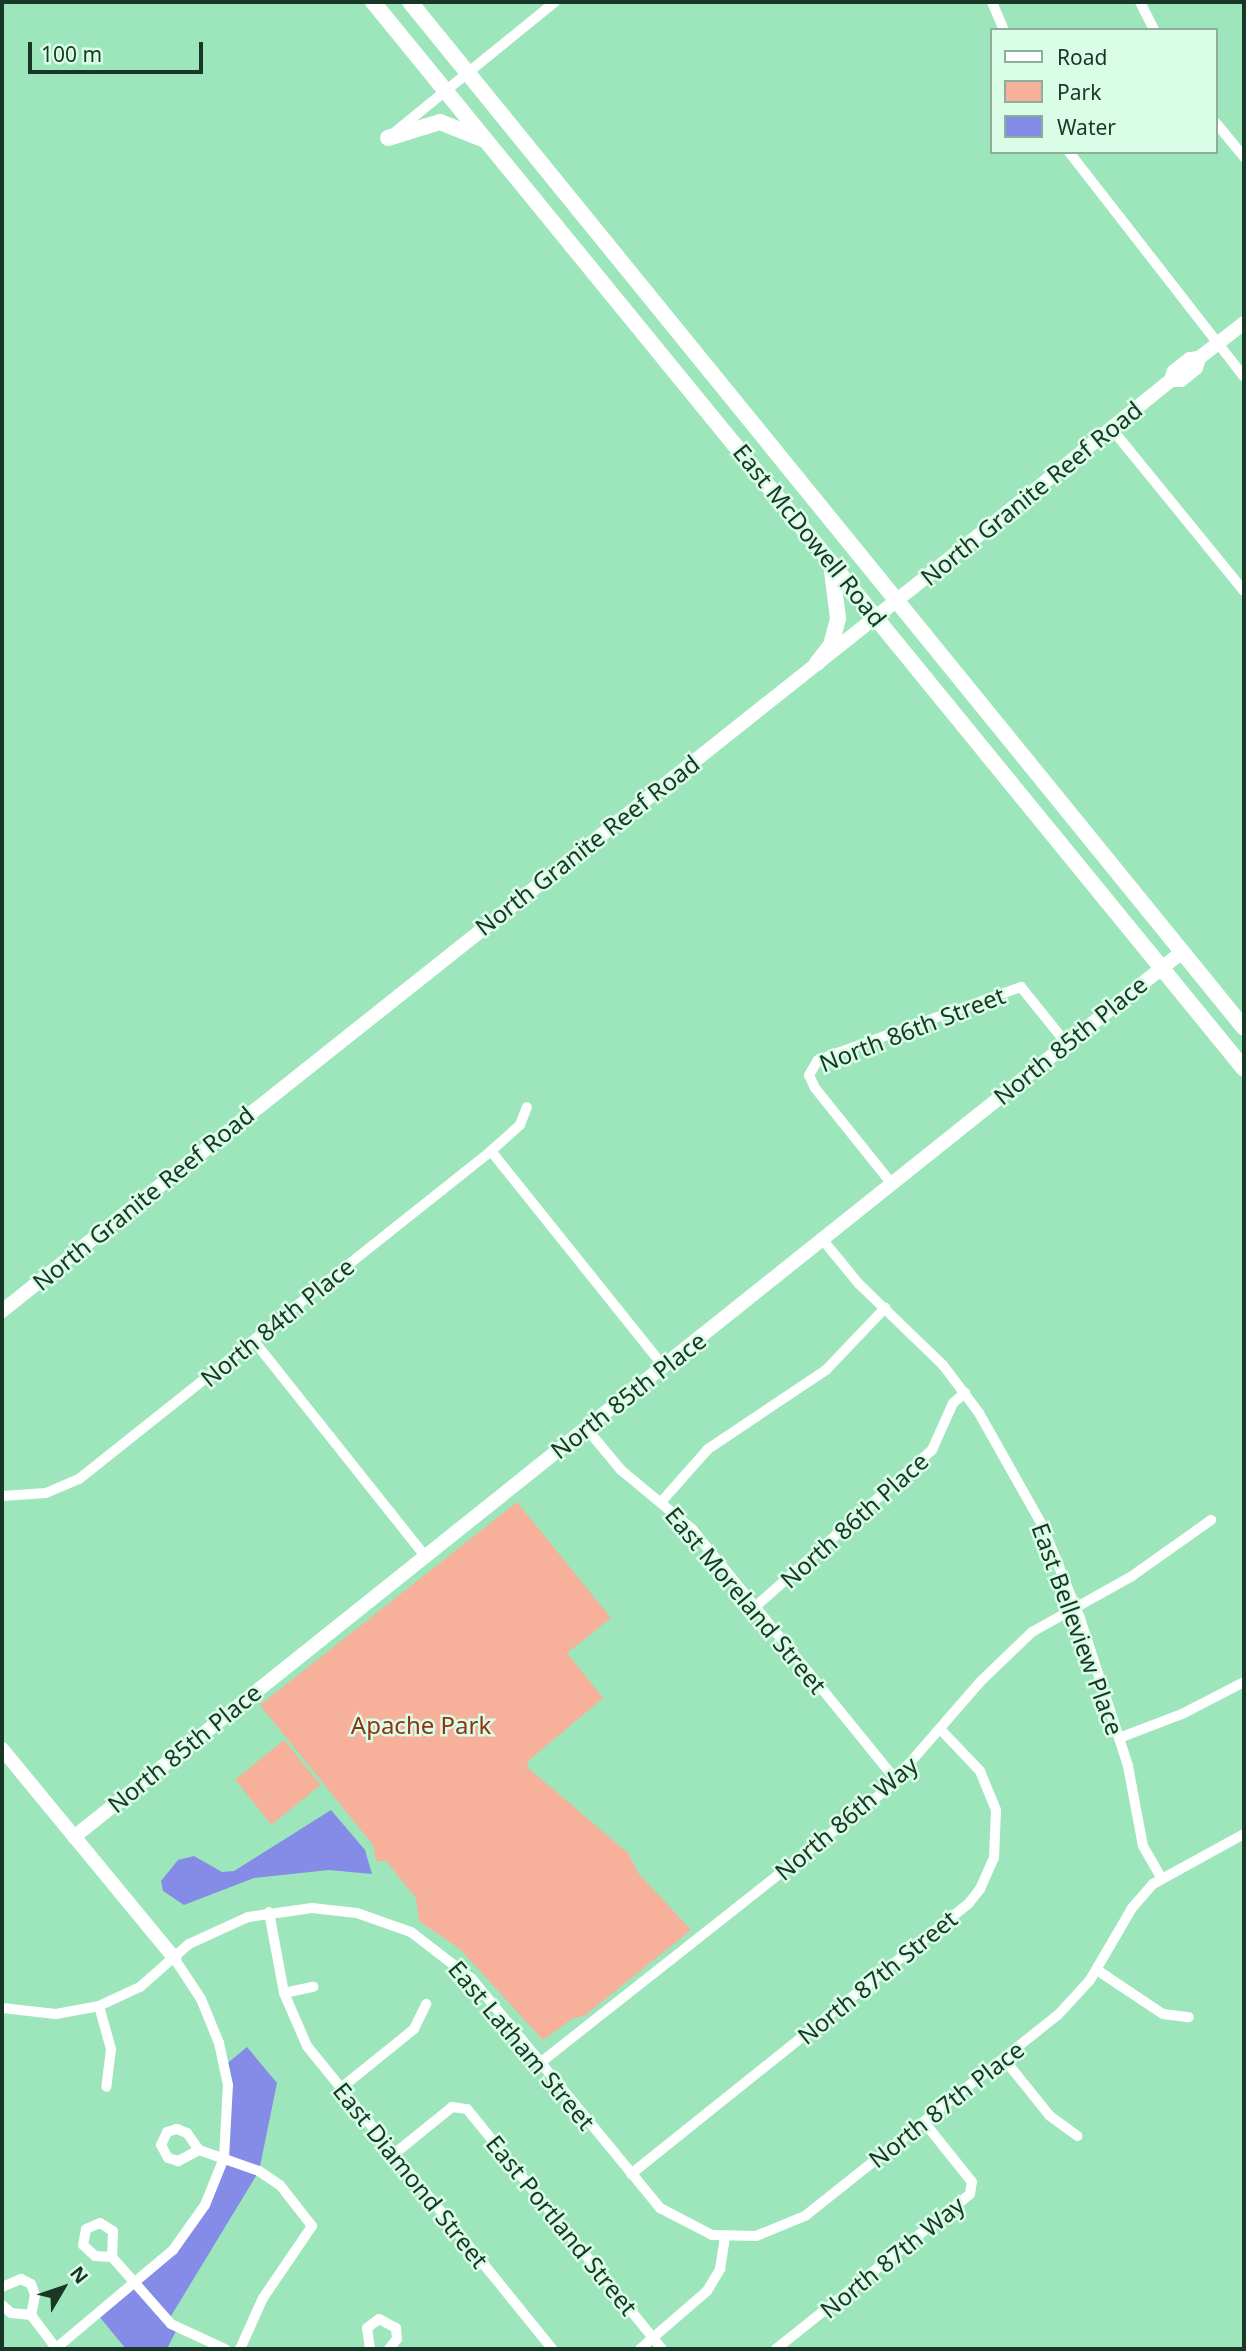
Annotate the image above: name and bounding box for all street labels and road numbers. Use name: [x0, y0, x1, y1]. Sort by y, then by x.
street label: North Granite Reef Road: [915, 395, 1147, 591]
street label: East McDowell Road: [727, 438, 893, 632]
street label: North Granite Reef Road: [469, 749, 705, 941]
street label: North 85th Place: [988, 969, 1152, 1111]
street label: North 86th Street: [815, 980, 1009, 1078]
street label: North Granite Reef Road: [27, 1100, 259, 1296]
street label: North 84th Place: [195, 1251, 359, 1393]
street label: North 85th Place: [545, 1326, 711, 1464]
street label: North 86th Place: [774, 1446, 934, 1594]
street label: East Moreland Street: [659, 1501, 833, 1699]
street label: East Belleview Place: [1026, 1519, 1130, 1739]
street label: North 85th Place: [102, 1677, 266, 1819]
street label: North 86th Way: [769, 1750, 923, 1886]
street label: North 87th Street: [792, 1904, 962, 2050]
street label: East Latham Street: [443, 1955, 601, 2135]
street label: North 87th Place: [863, 2035, 1029, 2173]
street label: East Diamond Street: [327, 2076, 495, 2274]
street label: East Portland Street: [481, 2129, 643, 2321]
street label: North 87th Way: [814, 2190, 970, 2324]

